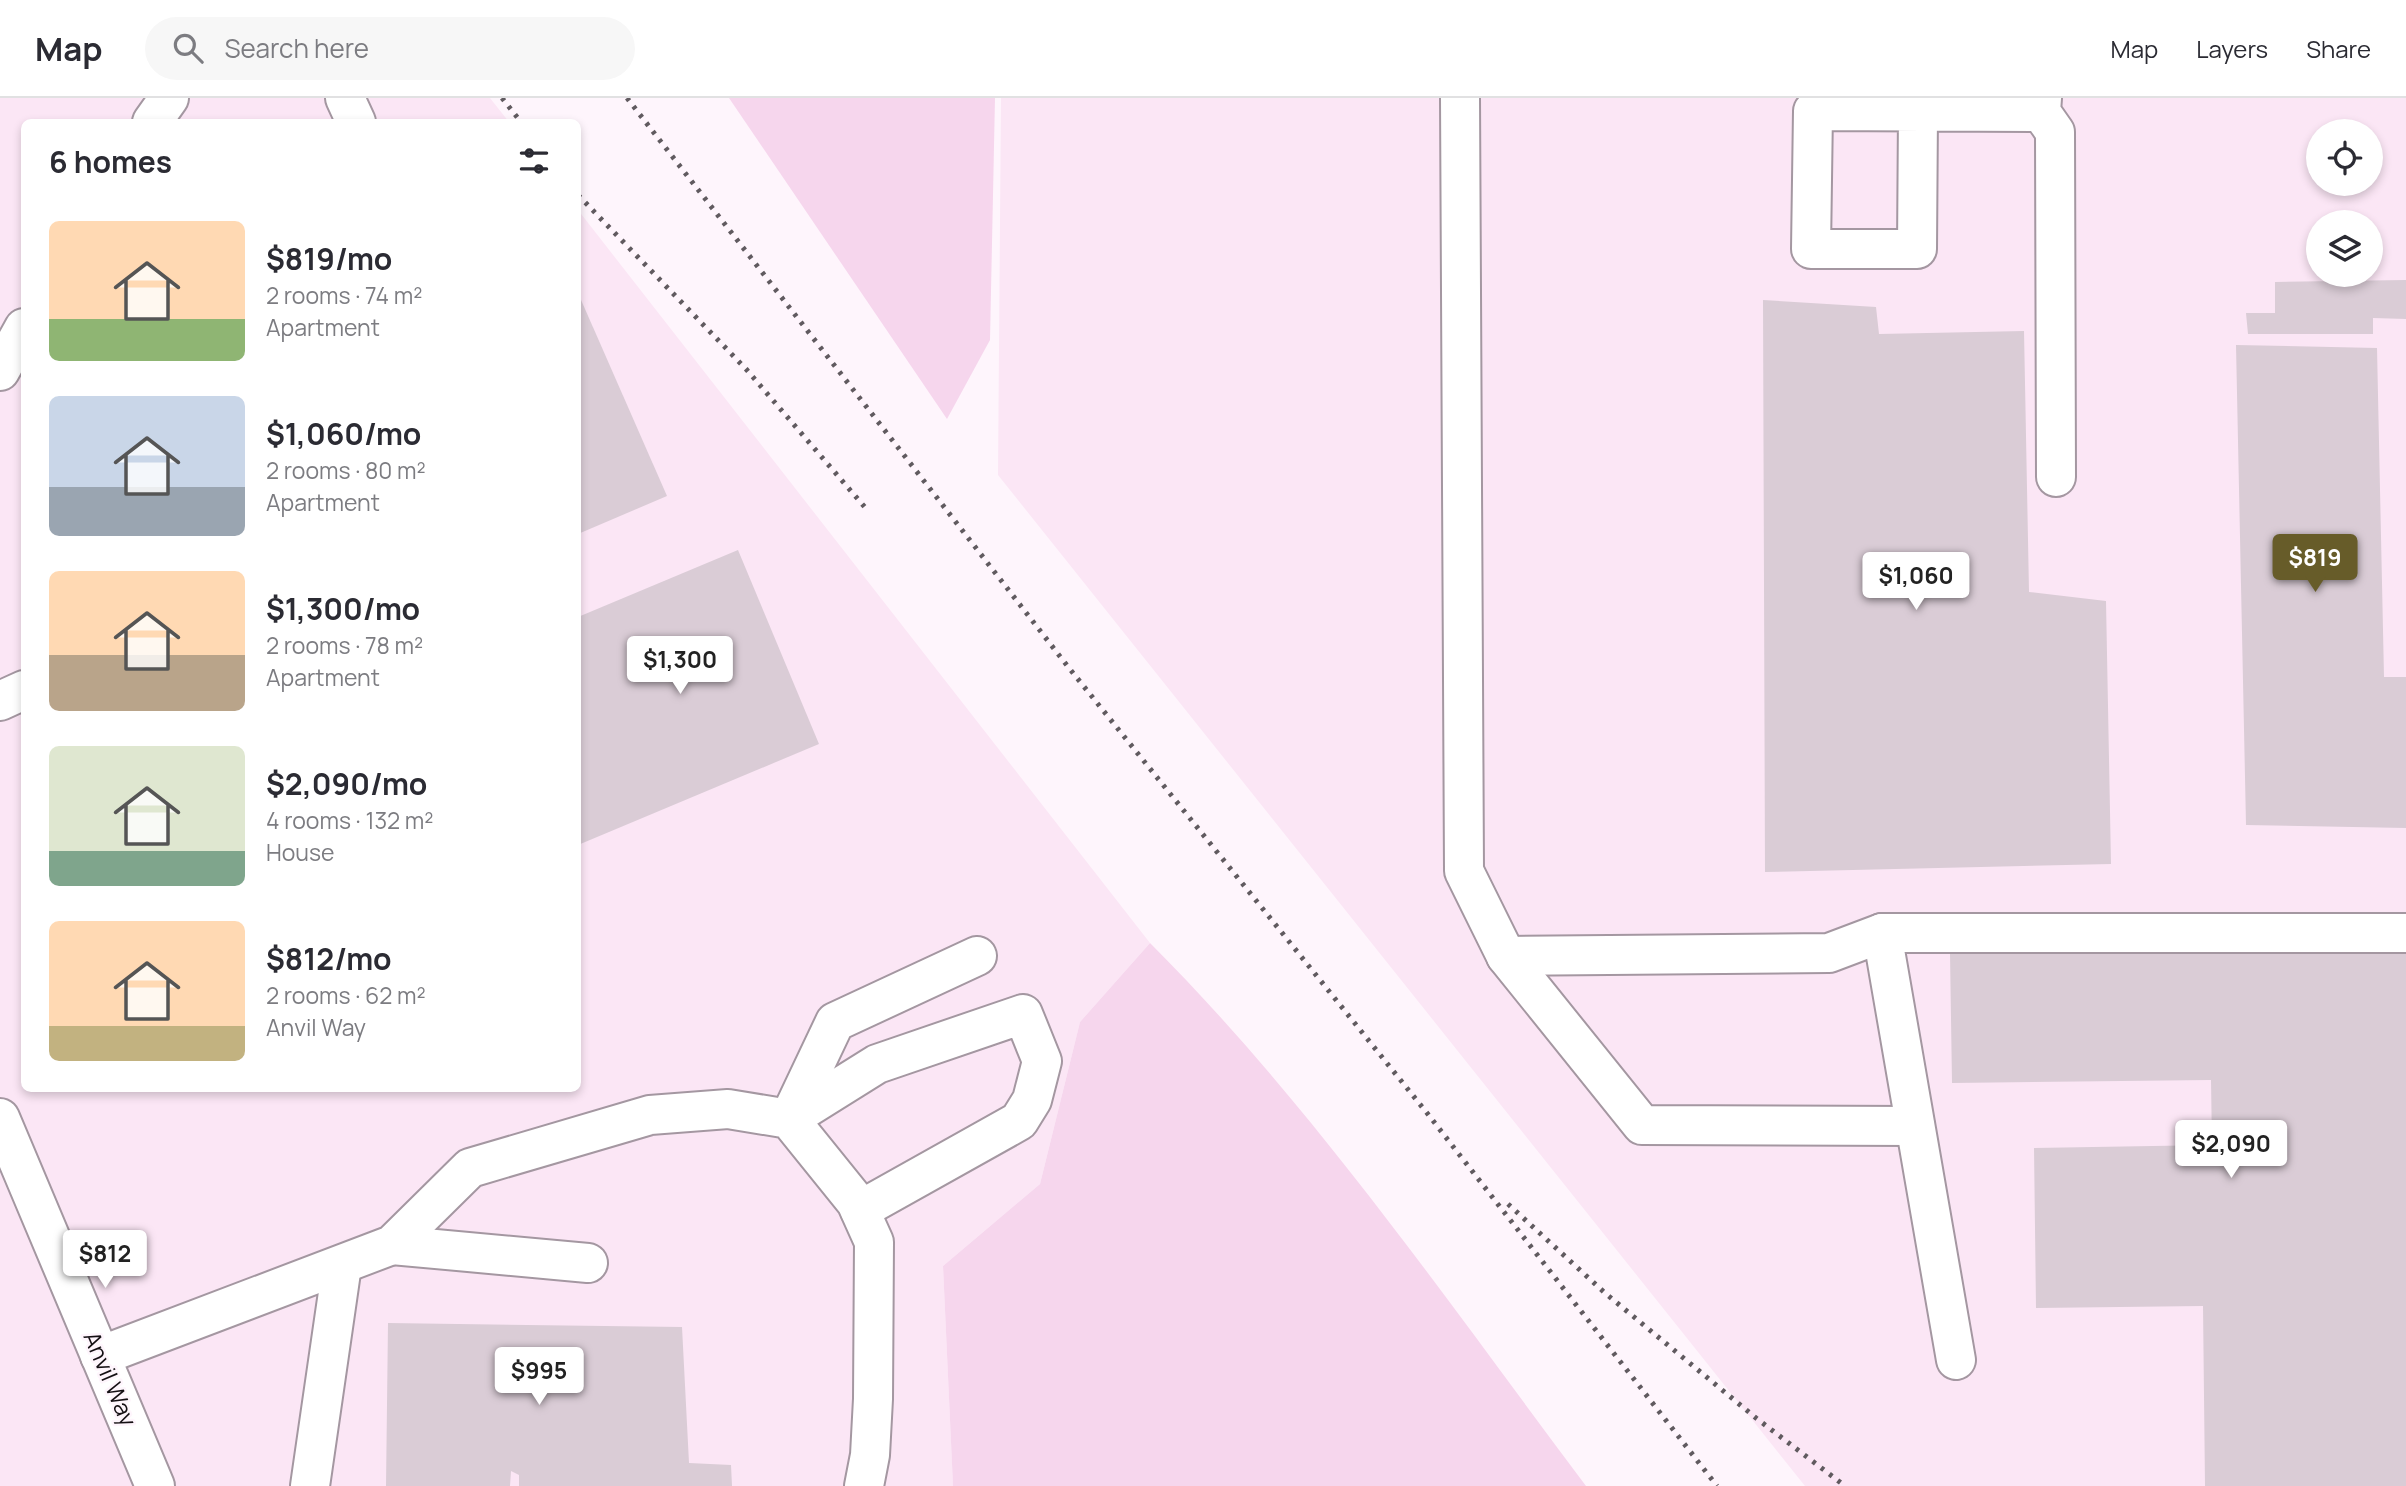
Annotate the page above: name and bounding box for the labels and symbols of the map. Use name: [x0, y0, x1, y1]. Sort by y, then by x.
pin: $819: [2274, 534, 2356, 594]
pin: $1,060: [1859, 552, 1973, 612]
pin: $1,300: [623, 636, 737, 696]
pin: $2,090: [2174, 1121, 2288, 1180]
pin: $812: [64, 1230, 146, 1290]
street label: Anvil Way: [77, 1326, 145, 1431]
pin: $995: [498, 1348, 580, 1407]

